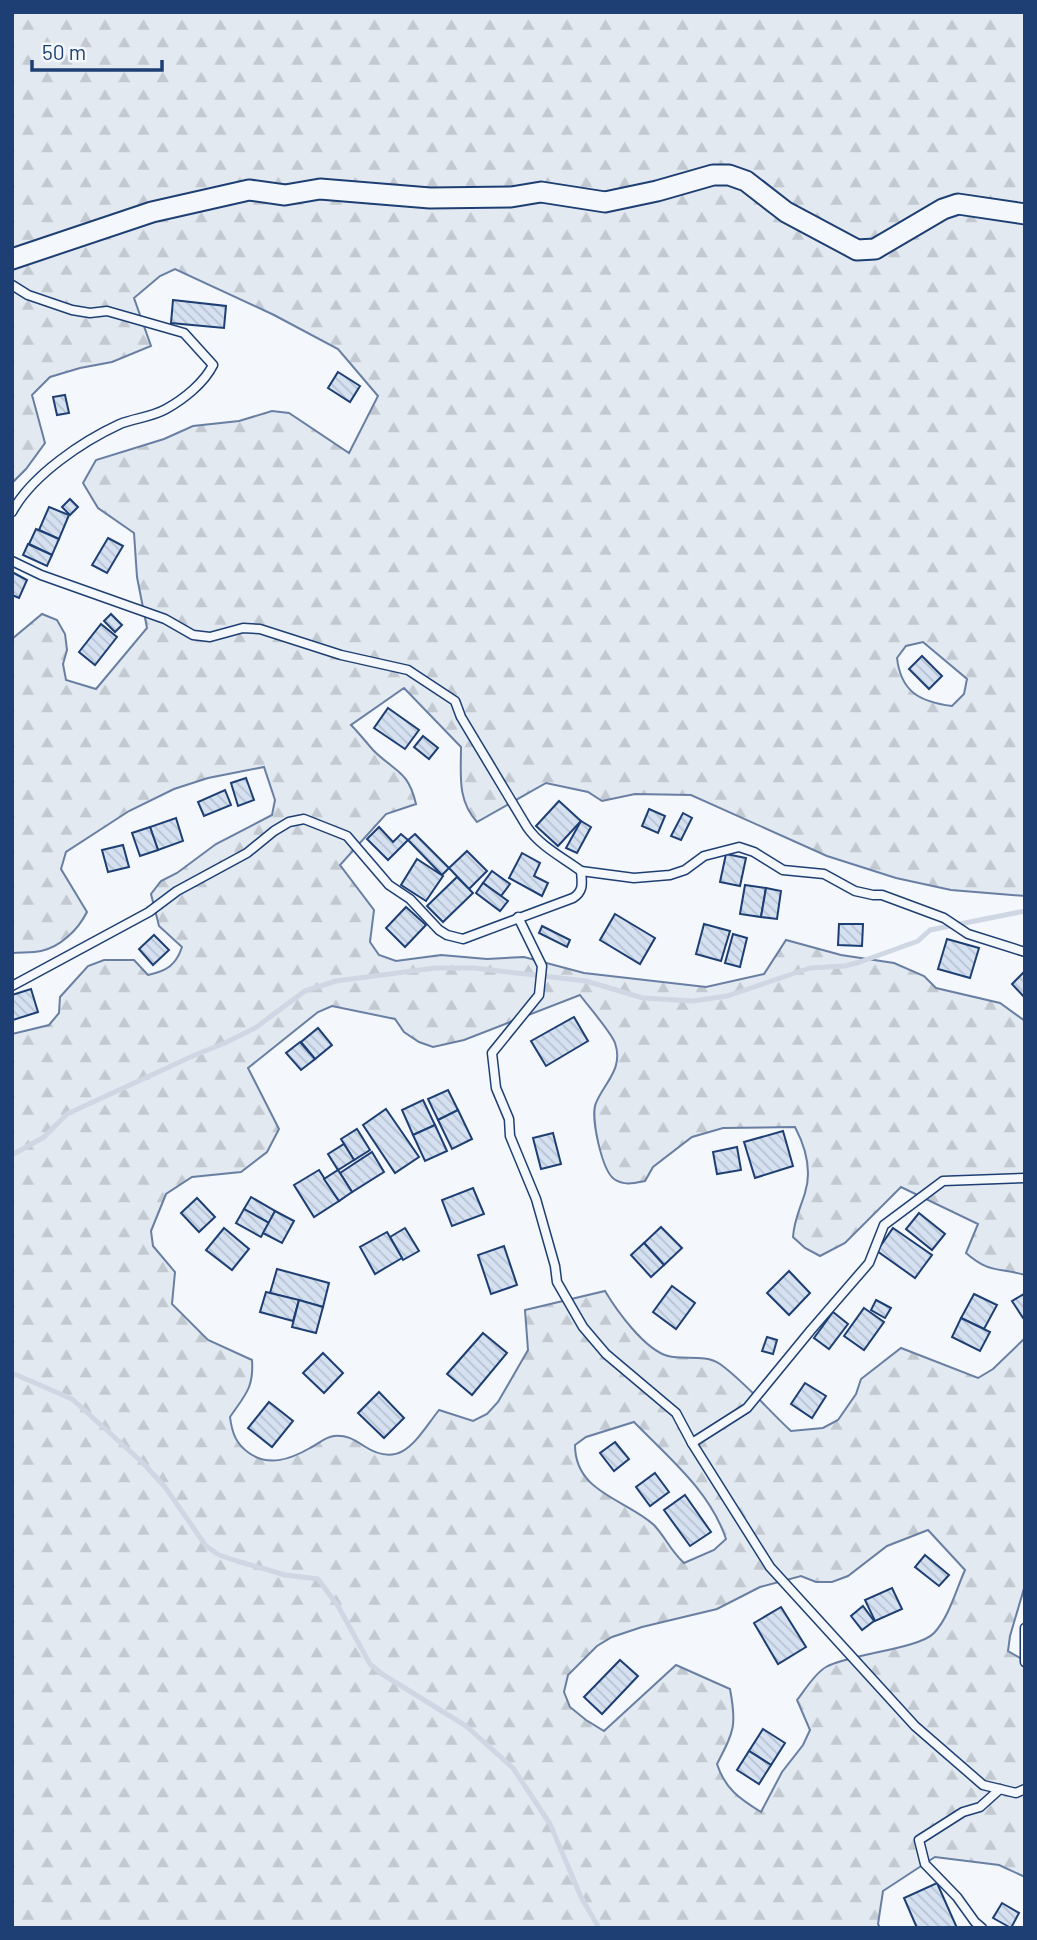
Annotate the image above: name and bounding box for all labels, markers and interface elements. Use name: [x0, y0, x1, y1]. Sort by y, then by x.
scale bar: [32, 28, 161, 72]
text: 50 m: [42, 39, 86, 64]

